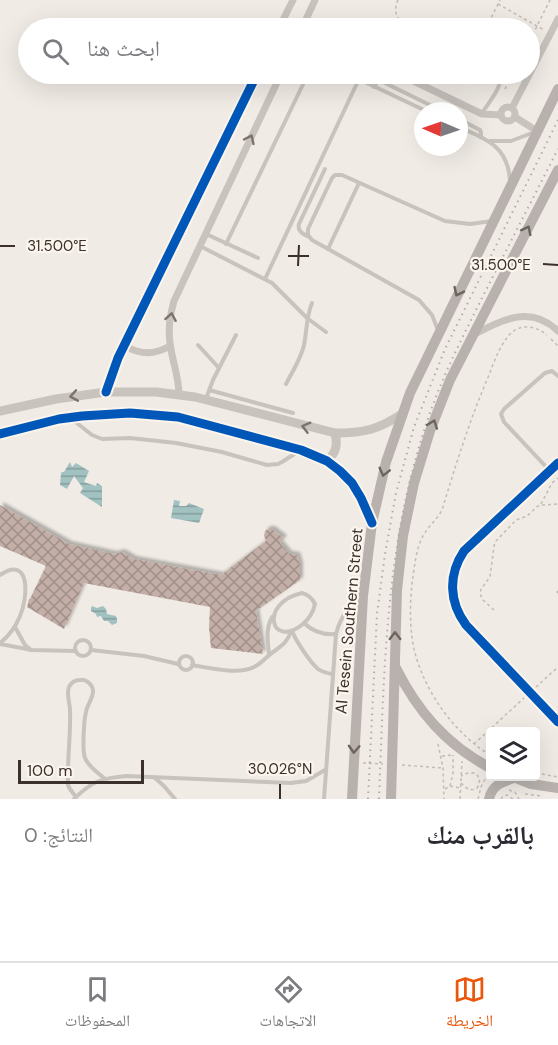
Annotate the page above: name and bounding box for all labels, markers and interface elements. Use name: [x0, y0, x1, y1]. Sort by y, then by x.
search box: [18, 18, 540, 84]
text: ابحث هنا: [87, 34, 160, 63]
icon: search: [39, 35, 72, 68]
north arrow: [414, 102, 468, 156]
one-way arrow: [243, 134, 255, 145]
one-way arrow: [520, 226, 531, 236]
text: 31.500°E: [27, 236, 87, 256]
text: 31.500°E: [471, 255, 531, 275]
one-way arrow: [454, 286, 466, 297]
one-way arrow: [164, 312, 177, 322]
one-way arrow: [69, 390, 78, 402]
one-way arrow: [425, 419, 438, 430]
one-way arrow: [301, 421, 311, 434]
one-way arrow: [378, 467, 391, 477]
street label: Al Tesein Southern Street: [330, 527, 368, 715]
one-way arrow: [389, 631, 401, 640]
map controls: [486, 727, 540, 781]
button: layers: [486, 727, 540, 781]
one-way arrow: [348, 744, 361, 753]
scale bar: [18, 757, 144, 784]
text: 30.026°N: [248, 759, 312, 779]
text: 100 m: [27, 760, 72, 781]
text: بالقرب منك: [426, 818, 534, 852]
text: النتائج: 0: [24, 822, 93, 848]
tab: المحفوظات: [65, 973, 130, 1036]
tab: الاتجاهات: [260, 973, 316, 1036]
tab: الخريطة: [446, 973, 493, 1036]

